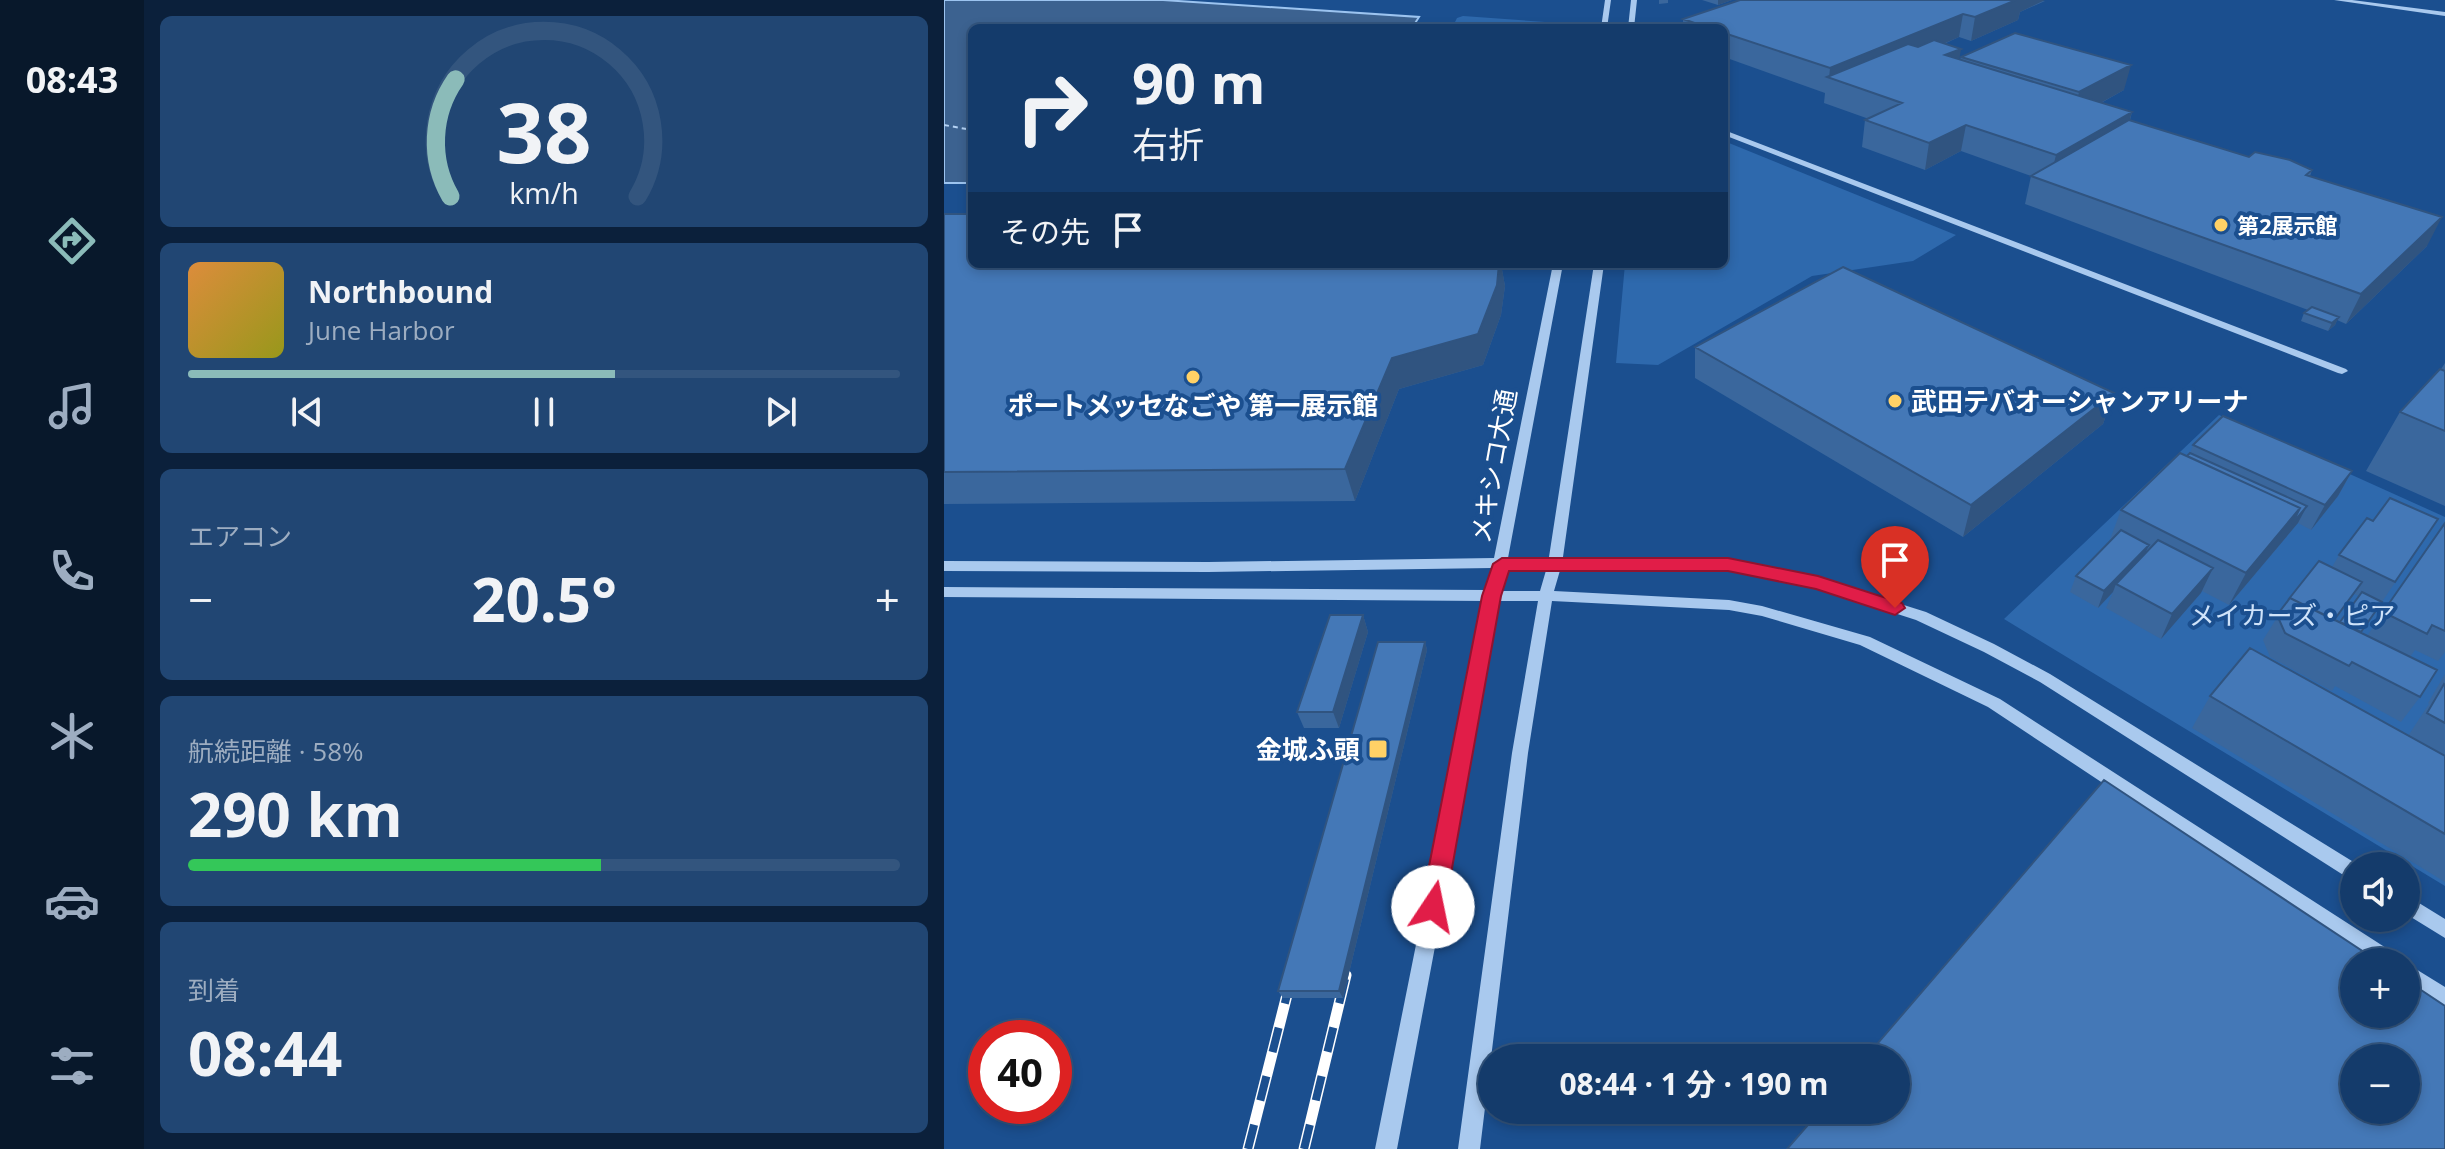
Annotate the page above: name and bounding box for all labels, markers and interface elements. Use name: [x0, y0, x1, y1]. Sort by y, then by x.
text: 90 m: [1132, 44, 1266, 120]
text: 08:43: [26, 55, 118, 104]
icon: right: [1000, 56, 1104, 160]
text: 38: [496, 74, 592, 187]
text: 右折: [1132, 120, 1204, 169]
text: km/h: [509, 173, 579, 212]
icon: arrive: [1106, 208, 1150, 252]
place label: 第2展示館: [2237, 210, 2338, 240]
text: その先: [1000, 211, 1090, 252]
icon: directions: [44, 213, 100, 269]
marker: 第2展示館: [2212, 216, 2230, 234]
text: Northbound: [308, 271, 493, 312]
text: June Harbor: [308, 312, 455, 348]
marker: ポートメッセなごや 第一展示館: [1184, 368, 1202, 386]
icon: music: [44, 378, 100, 434]
place label: 武田テバオーシャンアリーナ: [1911, 383, 2248, 419]
street label: メキシコ大通: [1462, 386, 1524, 546]
place label: ポートメッセなごや 第一展示館: [1008, 387, 1378, 423]
icon: previous: [285, 390, 329, 434]
icon: pause: [522, 390, 566, 434]
icon: next: [759, 390, 803, 434]
marker: 武田テバオーシャンアリーナ: [1886, 392, 1904, 410]
text: エアコン: [188, 518, 292, 554]
pin: [1861, 526, 1929, 608]
icon: arrive: [1873, 538, 1917, 582]
icon: phone: [44, 543, 100, 599]
text: 20.5°: [471, 558, 617, 640]
text: −: [188, 569, 213, 629]
text: +: [875, 569, 900, 629]
park label: メイカーズ・ピア: [2189, 597, 2395, 633]
icon: climate: [44, 708, 100, 764]
place label: 金城ふ頭: [1256, 731, 1360, 767]
text: 航続距離 · 58%: [188, 733, 364, 769]
marker: 金城ふ頭: [1367, 738, 1389, 760]
text: 290 km: [188, 773, 403, 855]
map controls: [2340, 852, 2420, 1124]
button: sound: [2340, 852, 2420, 932]
position arrow: [1391, 865, 1475, 949]
icon: car: [44, 873, 100, 929]
button: +: [2340, 948, 2420, 1028]
text: 到着: [188, 972, 240, 1008]
text: 08:44: [188, 1012, 342, 1094]
speed limit sign: 40: [968, 1020, 1072, 1124]
icon: filters: [44, 1038, 100, 1094]
button: −: [2340, 1044, 2420, 1124]
text: 08:44 · 1 分 · 190 m: [1559, 1063, 1829, 1104]

